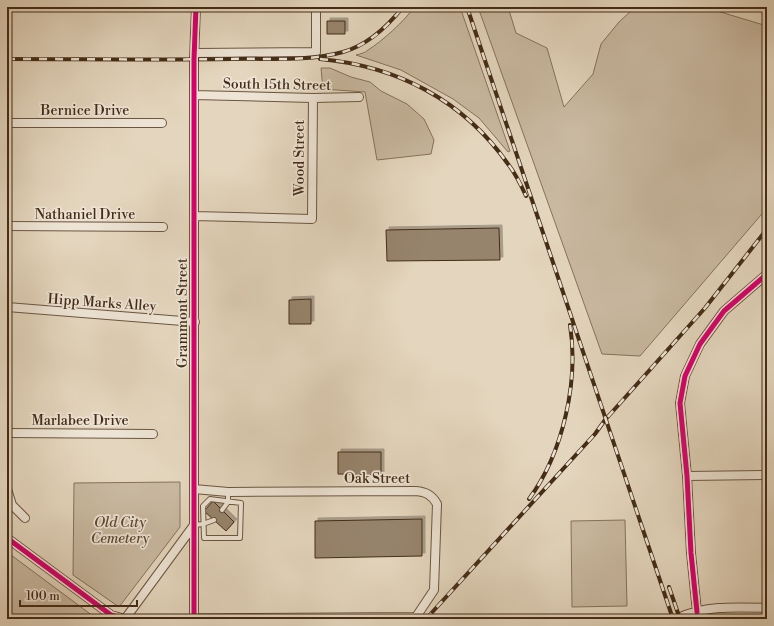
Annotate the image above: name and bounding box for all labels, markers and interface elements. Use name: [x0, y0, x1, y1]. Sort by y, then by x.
street label: South 15th Street: [223, 75, 331, 95]
street label: Bernice Drive: [40, 102, 129, 120]
street label: Wood Street: [291, 120, 309, 197]
street label: Nathaniel Drive: [35, 206, 135, 224]
street label: Grammont Street: [174, 258, 192, 368]
street label: Hipp Marks Alley: [47, 290, 157, 316]
street label: Marlabee Drive: [31, 412, 129, 430]
street label: Oak Street: [344, 470, 410, 488]
park label: Old City Cemetery: [91, 514, 150, 548]
scale bar: [20, 582, 137, 608]
text: 100 m: [26, 589, 60, 604]

